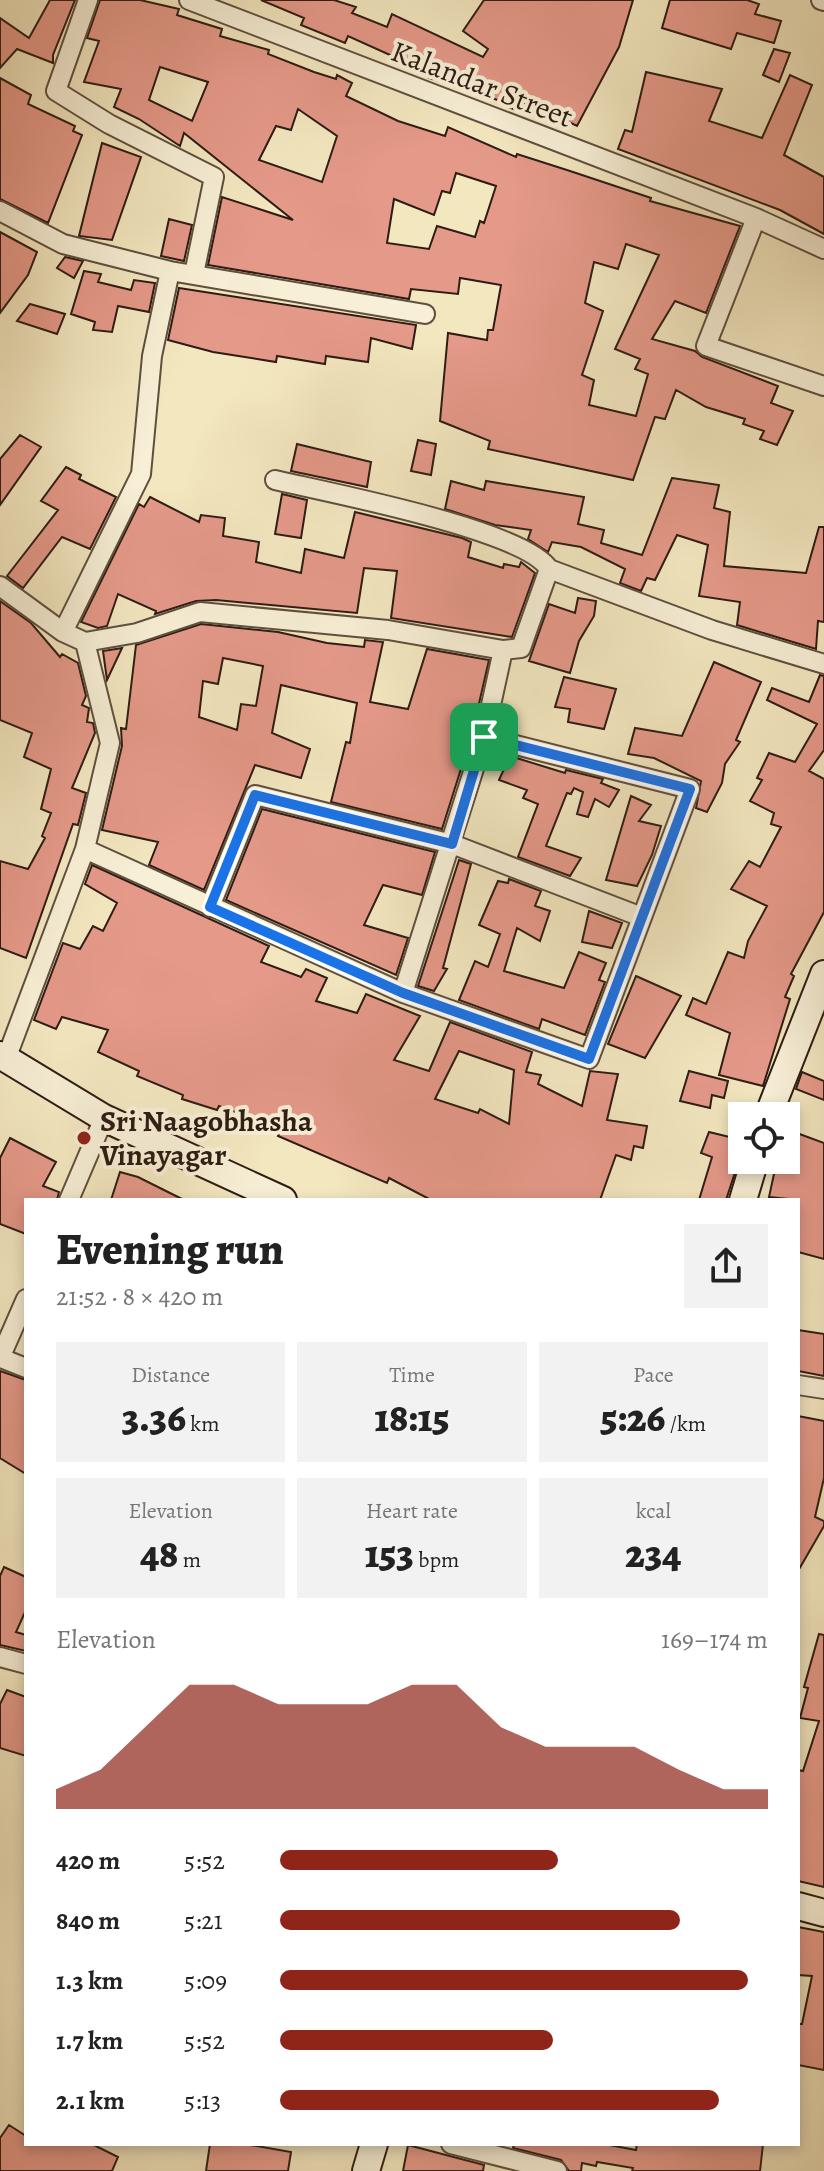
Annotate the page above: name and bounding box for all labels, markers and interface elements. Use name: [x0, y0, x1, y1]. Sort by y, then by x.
street label: Kalandar Street: [385, 31, 579, 137]
pin: [450, 703, 518, 771]
icon: arrive: [462, 715, 506, 759]
place label: Sri Naagobhasha Vinayagar: [99, 1101, 313, 1175]
map controls: [728, 1102, 800, 1174]
button: locate: [728, 1102, 800, 1174]
marker: Sri Naagobhasha Vinayagar: [75, 1129, 93, 1147]
text: Evening run: [56, 1219, 284, 1279]
button: share: [684, 1224, 768, 1308]
text: 21:52 · 8 × 420 m: [56, 1279, 223, 1314]
text: Distance: [131, 1360, 210, 1390]
text: Time: [389, 1360, 435, 1390]
text: Pace: [633, 1360, 674, 1390]
text: 3.36: [122, 1390, 186, 1445]
text: 18:15: [375, 1390, 449, 1445]
text: 5:26: [600, 1390, 665, 1445]
text: km: [186, 1409, 220, 1439]
text: /km: [665, 1409, 706, 1439]
text: Elevation: [128, 1496, 213, 1526]
text: Heart rate: [366, 1496, 458, 1526]
text: kcal: [636, 1496, 671, 1526]
text: 48: [140, 1526, 178, 1581]
text: 153: [365, 1526, 414, 1581]
text: 234: [625, 1526, 681, 1581]
text: m: [178, 1545, 201, 1575]
text: bpm: [414, 1545, 459, 1575]
text: Elevation: [56, 1622, 156, 1657]
text: 169–174 m: [661, 1622, 768, 1657]
text: 420 m: [56, 1843, 120, 1878]
text: 5:52: [184, 1843, 225, 1878]
text: 840 m: [56, 1903, 120, 1938]
text: 5:21: [184, 1903, 223, 1938]
text: 1.3 km: [56, 1963, 123, 1998]
text: 5:09: [184, 1963, 227, 1998]
text: 1.7 km: [56, 2023, 123, 2058]
text: 5:52: [184, 2023, 225, 2058]
text: 2.1 km: [56, 2083, 125, 2118]
text: 5:13: [184, 2083, 221, 2118]

